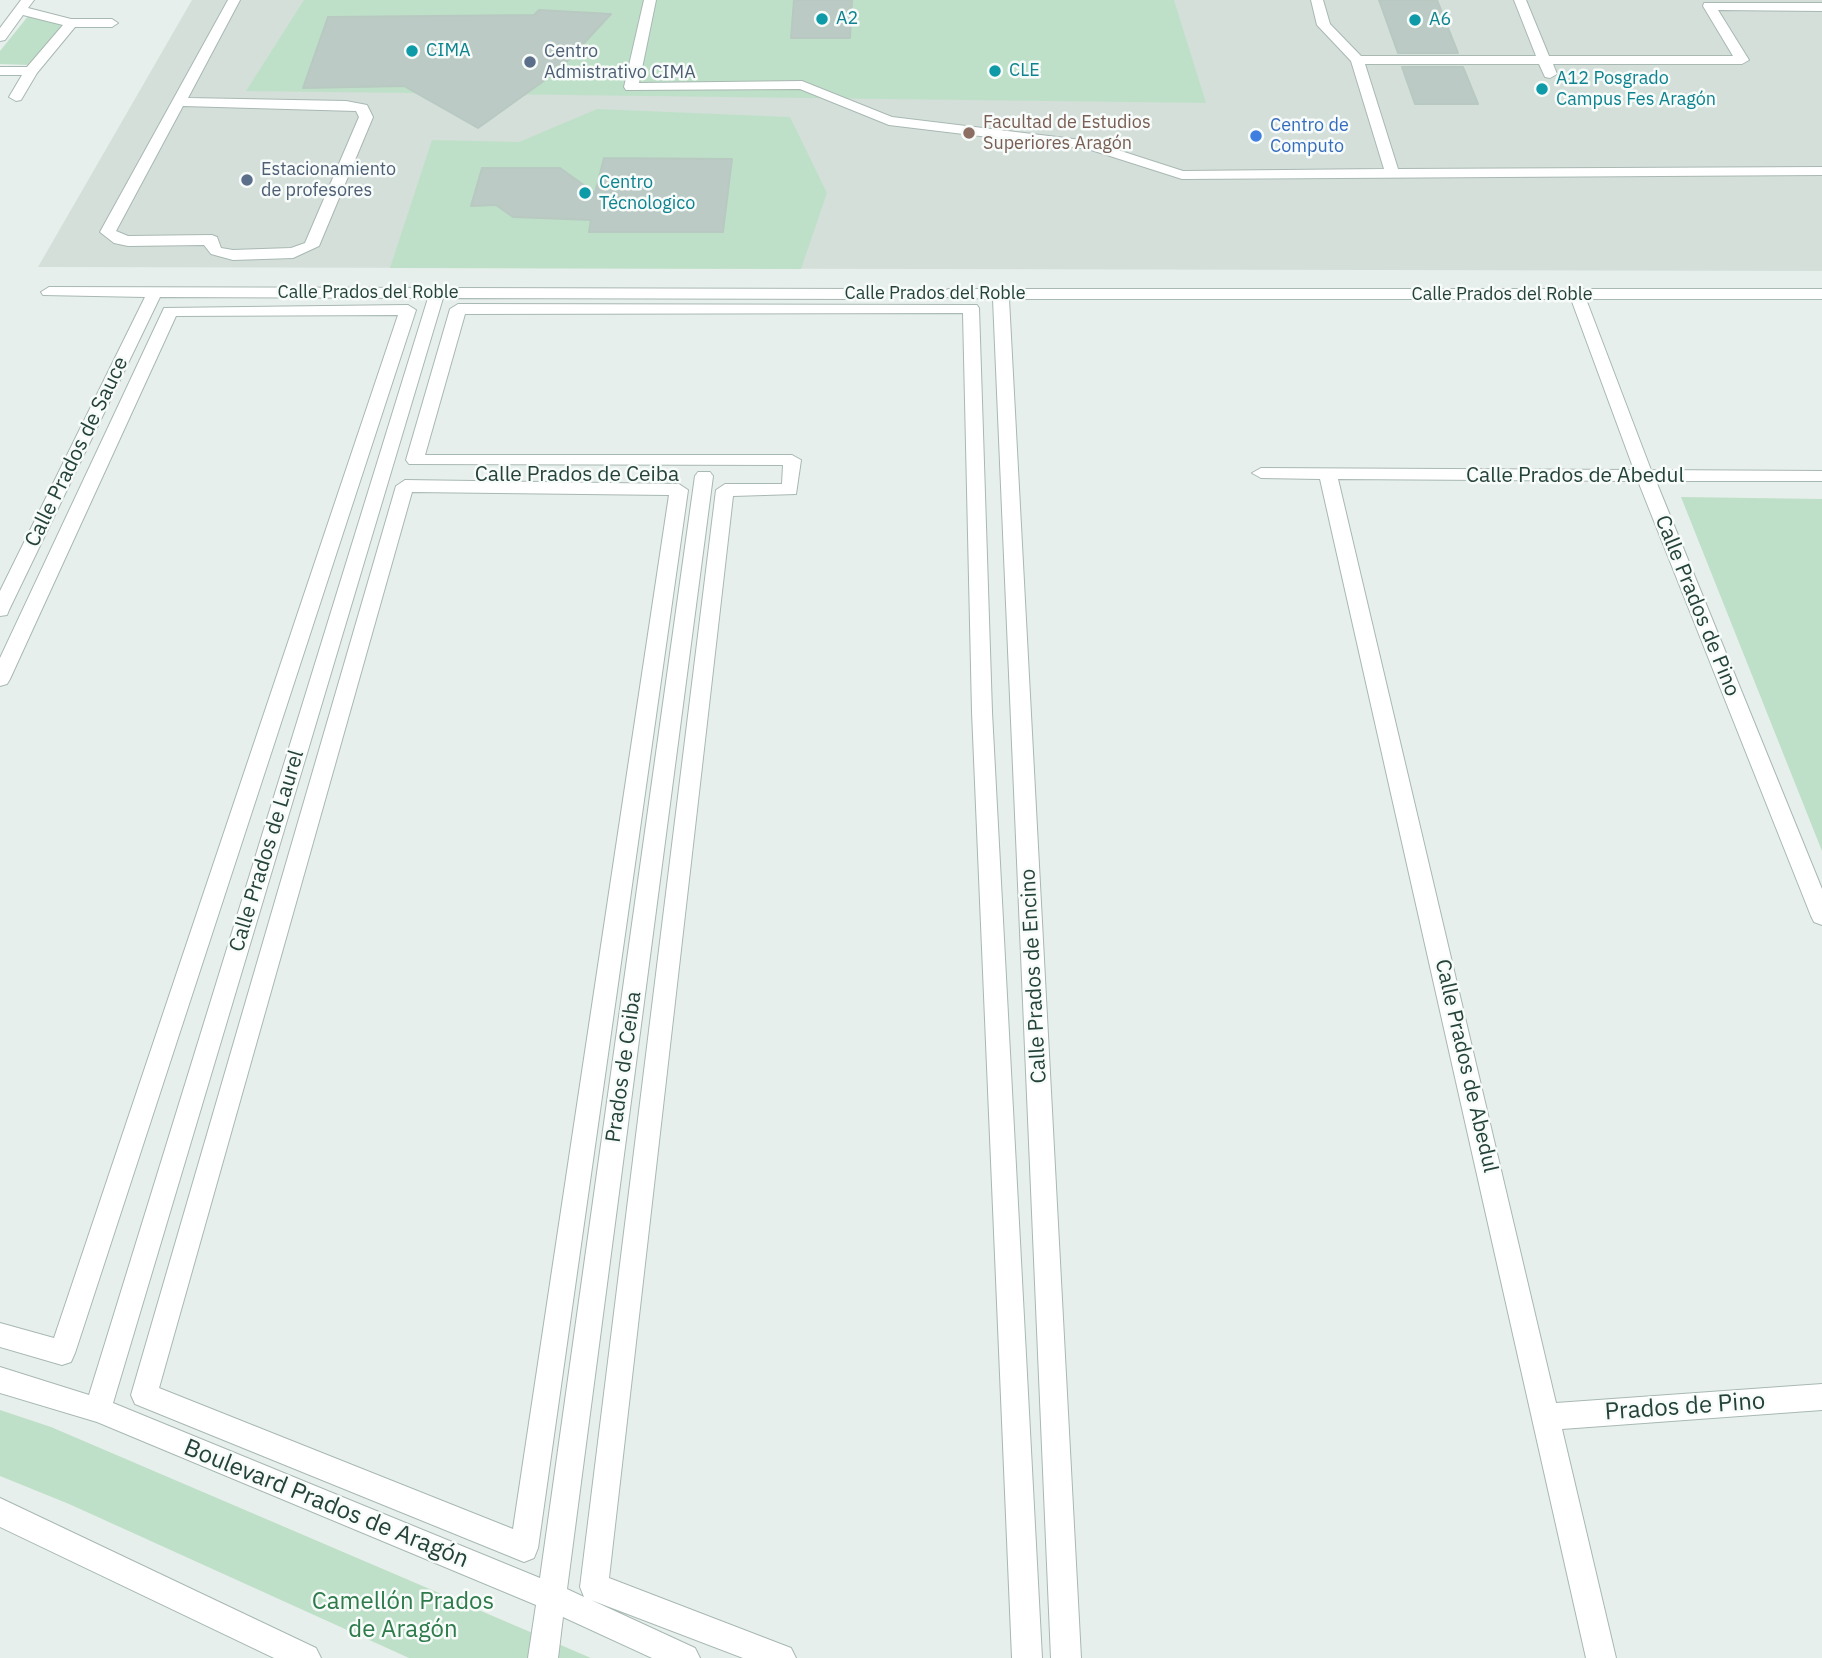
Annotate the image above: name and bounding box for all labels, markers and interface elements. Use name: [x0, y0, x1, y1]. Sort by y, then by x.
place label: A2: [836, 8, 858, 30]
place label: A6: [1429, 9, 1451, 31]
marker: A2: [814, 11, 830, 27]
marker: A6: [1407, 12, 1423, 28]
place label: CIMA: [426, 40, 471, 62]
place label: Centro Admistrativo CIMA: [544, 41, 696, 84]
marker: CIMA: [404, 43, 420, 59]
marker: Centro Admistrativo CIMA: [522, 54, 538, 70]
place label: CLE: [1009, 60, 1040, 82]
marker: CLE: [987, 63, 1003, 79]
place label: A12 Posgrado Campus Fes Aragón: [1556, 68, 1716, 110]
marker: A12 Posgrado Campus Fes Aragón: [1534, 81, 1550, 97]
place label: Facultad de Estudios Superiores Aragón: [983, 112, 1151, 154]
place label: Centro de Computo: [1270, 115, 1349, 158]
marker: Facultad de Estudios Superiores Aragón: [961, 125, 977, 141]
marker: Centro de Computo: [1248, 128, 1264, 144]
place label: Estacionamiento de profesores: [261, 159, 396, 202]
marker: Estacionamiento de profesores: [239, 172, 255, 188]
place label: Centro Técnologico: [599, 172, 695, 214]
marker: Centro Técnologico: [577, 185, 593, 201]
street label: Calle Prados del Roble: [277, 282, 459, 304]
street label: Calle Prados del Roble: [844, 283, 1026, 305]
street label: Calle Prados del Roble: [1411, 284, 1593, 306]
street label: Calle Prados de Sauce: [20, 353, 134, 551]
street label: Calle Prados de Ceiba: [475, 462, 679, 488]
street label: Calle Prados de Abedul: [1466, 463, 1684, 489]
street label: Calle Prados de Pino: [1649, 512, 1745, 700]
street label: Calle Prados de Laurel: [224, 747, 310, 955]
street label: Calle Prados de Encino: [1016, 868, 1052, 1084]
street label: Calle Prados de Abedul: [1429, 957, 1503, 1175]
street label: Prados de Ceiba: [601, 990, 647, 1144]
street label: Prados de Pino: [1604, 1387, 1766, 1427]
street label: Boulevard Prados de Aragón: [179, 1434, 473, 1574]
park label: Camellón Prados de Aragón: [312, 1588, 494, 1644]

